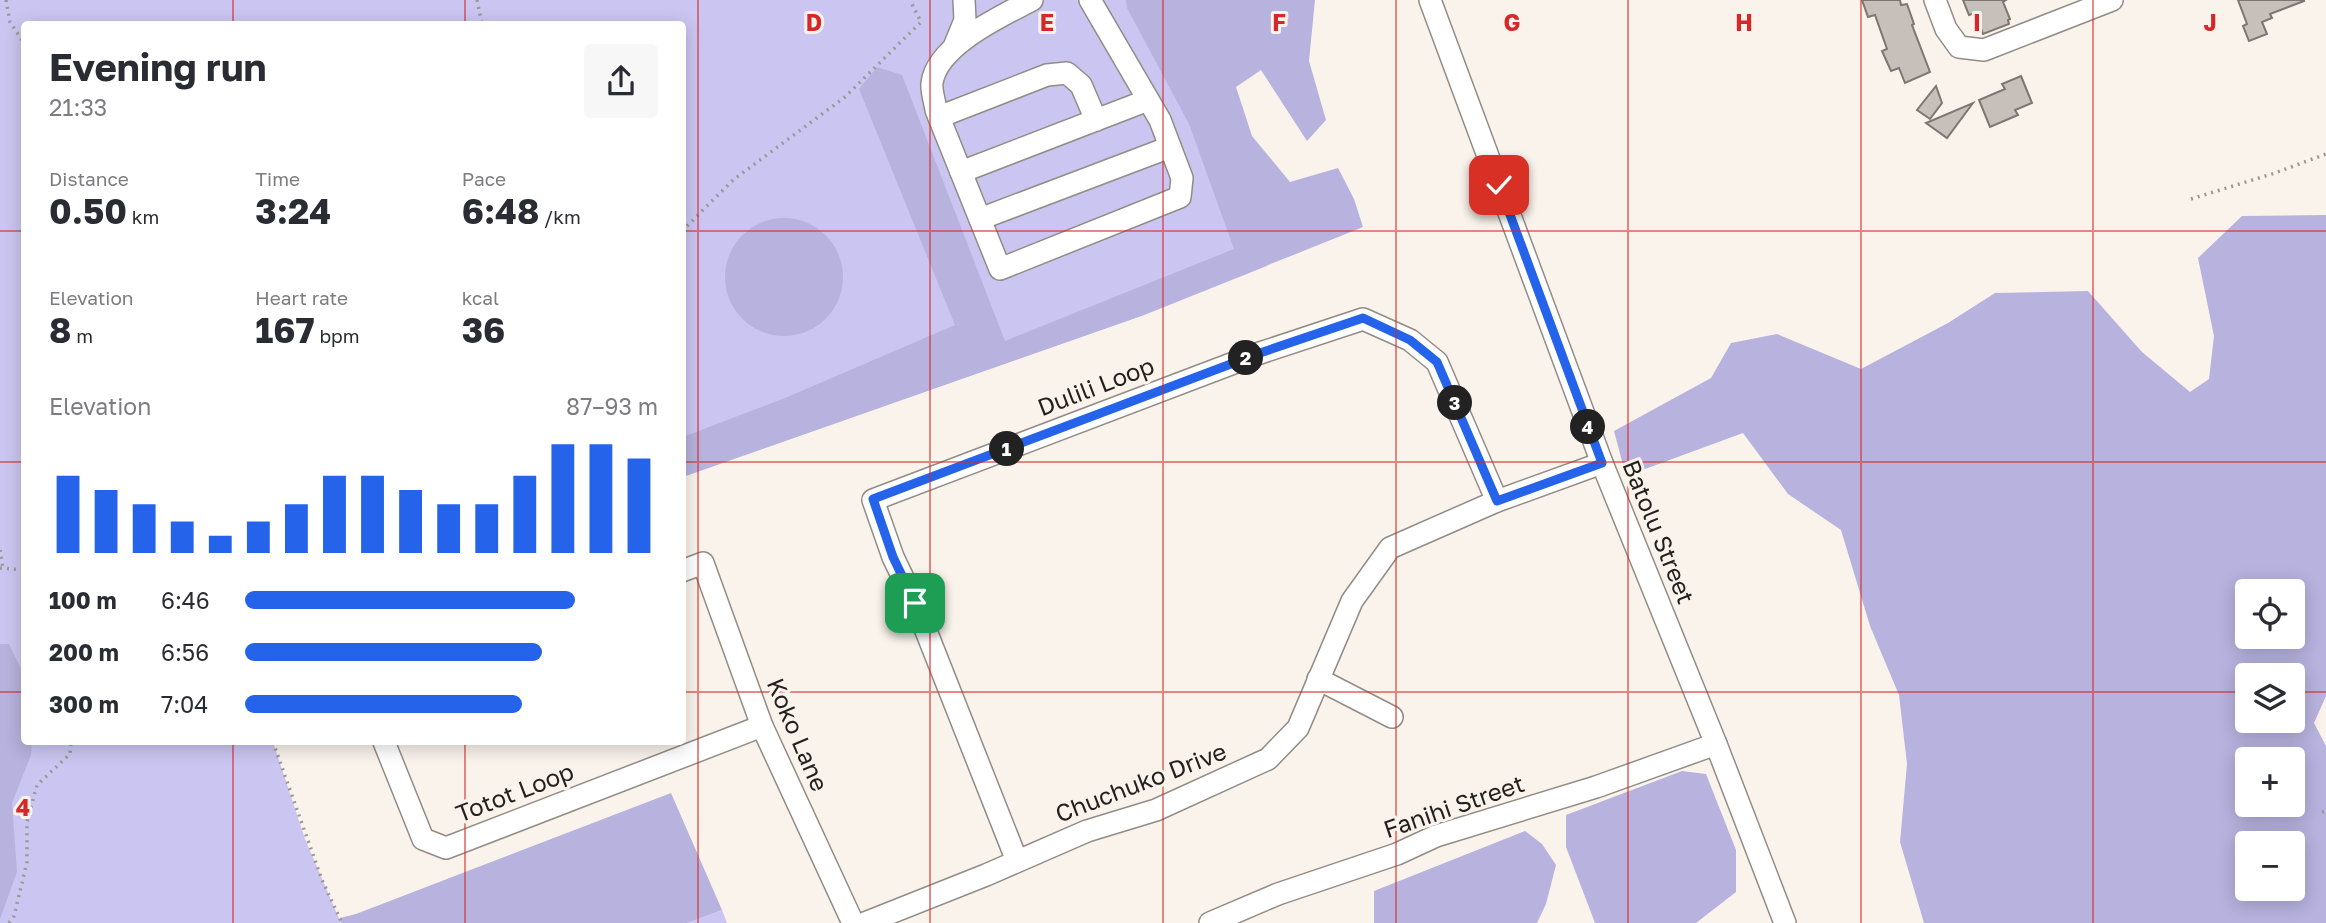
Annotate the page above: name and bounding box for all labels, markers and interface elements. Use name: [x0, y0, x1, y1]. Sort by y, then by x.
text: D: [806, 8, 822, 36]
text: E: [1040, 8, 1054, 36]
text: F: [1272, 8, 1286, 36]
text: G: [1504, 8, 1520, 36]
text: H: [1735, 8, 1753, 36]
text: I: [1973, 8, 1981, 36]
text: J: [2203, 8, 2217, 36]
text: Evening run: [49, 44, 267, 89]
button: share: [584, 44, 658, 118]
text: 21:33: [49, 93, 107, 121]
pin: [1469, 155, 1529, 215]
icon: check: [1480, 166, 1518, 204]
text: Distance: [49, 167, 129, 190]
text: Time: [255, 167, 300, 190]
text: Pace: [462, 167, 506, 190]
text: 0.50: [49, 190, 127, 232]
text: 3:24: [255, 190, 331, 232]
text: 6:48: [462, 190, 539, 232]
text: km: [127, 205, 159, 228]
text: /km: [539, 205, 581, 228]
text: Elevation: [49, 286, 134, 309]
text: Heart rate: [255, 286, 348, 309]
text: kcal: [462, 286, 499, 309]
text: 8: [49, 309, 71, 351]
text: 167: [255, 309, 315, 351]
text: 36: [462, 309, 505, 351]
text: m: [71, 324, 93, 347]
text: bpm: [315, 324, 360, 347]
pin: 2: [1228, 340, 1264, 376]
text: 2: [1240, 346, 1251, 369]
street label: Dulili Loop: [1033, 350, 1158, 421]
pin: 3: [1438, 386, 1472, 420]
text: 3: [1449, 391, 1460, 414]
text: Elevation: [49, 392, 151, 420]
text: 87–93 m: [566, 392, 658, 420]
pin: 4: [1570, 410, 1606, 444]
text: 4: [1582, 415, 1593, 438]
pin: 1: [990, 432, 1024, 466]
text: 1: [1002, 437, 1011, 460]
street label: Batolu Street: [1617, 455, 1701, 608]
pin: [885, 573, 945, 633]
map controls: [2235, 579, 2305, 901]
button: locate: [2235, 579, 2305, 649]
icon: arrive: [896, 584, 934, 622]
text: 100 m: [49, 586, 117, 614]
text: 6:46: [161, 586, 210, 614]
text: 200 m: [49, 638, 119, 666]
text: 6:56: [161, 638, 209, 666]
button: layers: [2235, 663, 2305, 733]
street label: Koko Lane: [762, 673, 835, 795]
text: 300 m: [49, 690, 119, 718]
text: 7:04: [161, 690, 208, 718]
street label: Chuchuko Drive: [1051, 736, 1230, 828]
button: +: [2235, 747, 2305, 817]
street label: Totot Loop: [452, 756, 577, 827]
street label: Fanihi Street: [1379, 768, 1528, 843]
text: 4: [16, 793, 30, 821]
button: −: [2235, 831, 2305, 901]

